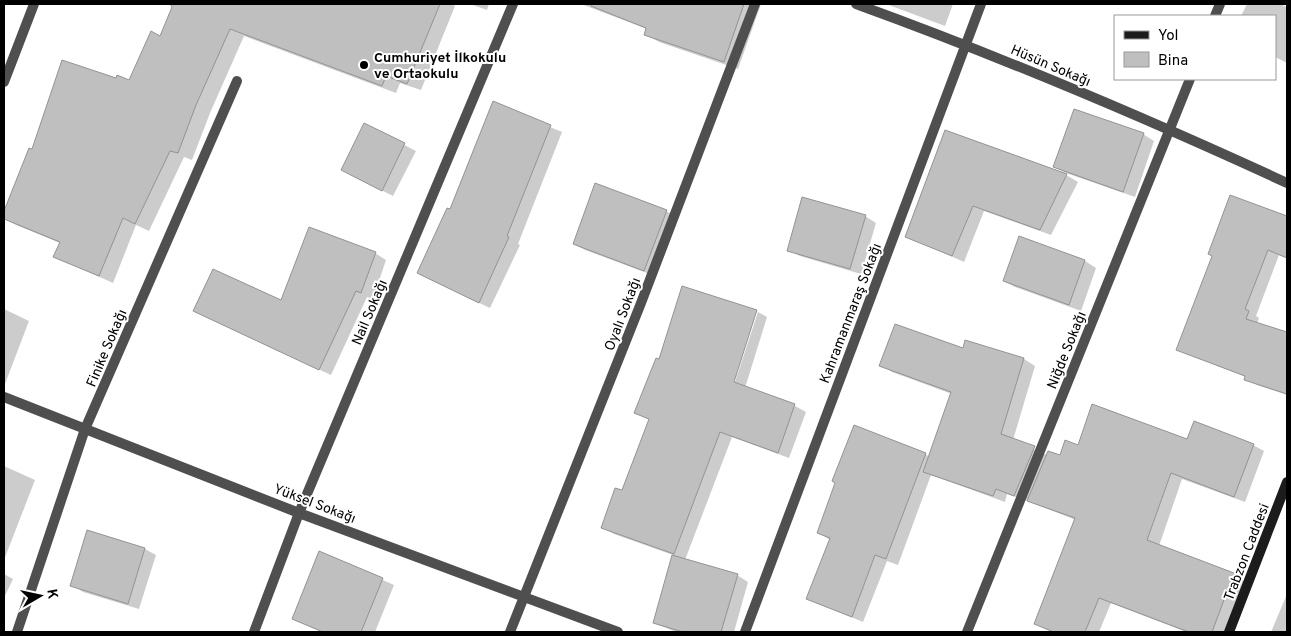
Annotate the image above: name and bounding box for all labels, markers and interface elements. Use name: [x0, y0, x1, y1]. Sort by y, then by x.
legend: [1114, 15, 1276, 80]
text: Yol: [1158, 27, 1179, 46]
street label: Hüsün Sokağı: [1008, 42, 1093, 91]
place label: Cumhuriyet İlkokulu ve Ortaokulu: [374, 50, 506, 83]
text: Bina: [1158, 52, 1188, 71]
marker: Cumhuriyet İlkokulu ve Ortaokulu: [358, 59, 370, 71]
street label: Kahramanmaraş Sokağı: [817, 241, 886, 386]
street label: Oyalı Sokağı: [602, 275, 645, 354]
street label: Nail Sokağı: [349, 277, 392, 348]
street label: Finike Sokağı: [83, 307, 131, 390]
street label: Niğde Sokağı: [1044, 309, 1091, 392]
street label: Yüksel Sokağı: [271, 481, 358, 528]
street label: Trabzon Caddesi: [1221, 501, 1274, 604]
north arrow: [15, 571, 65, 621]
text: K: [42, 588, 61, 601]

